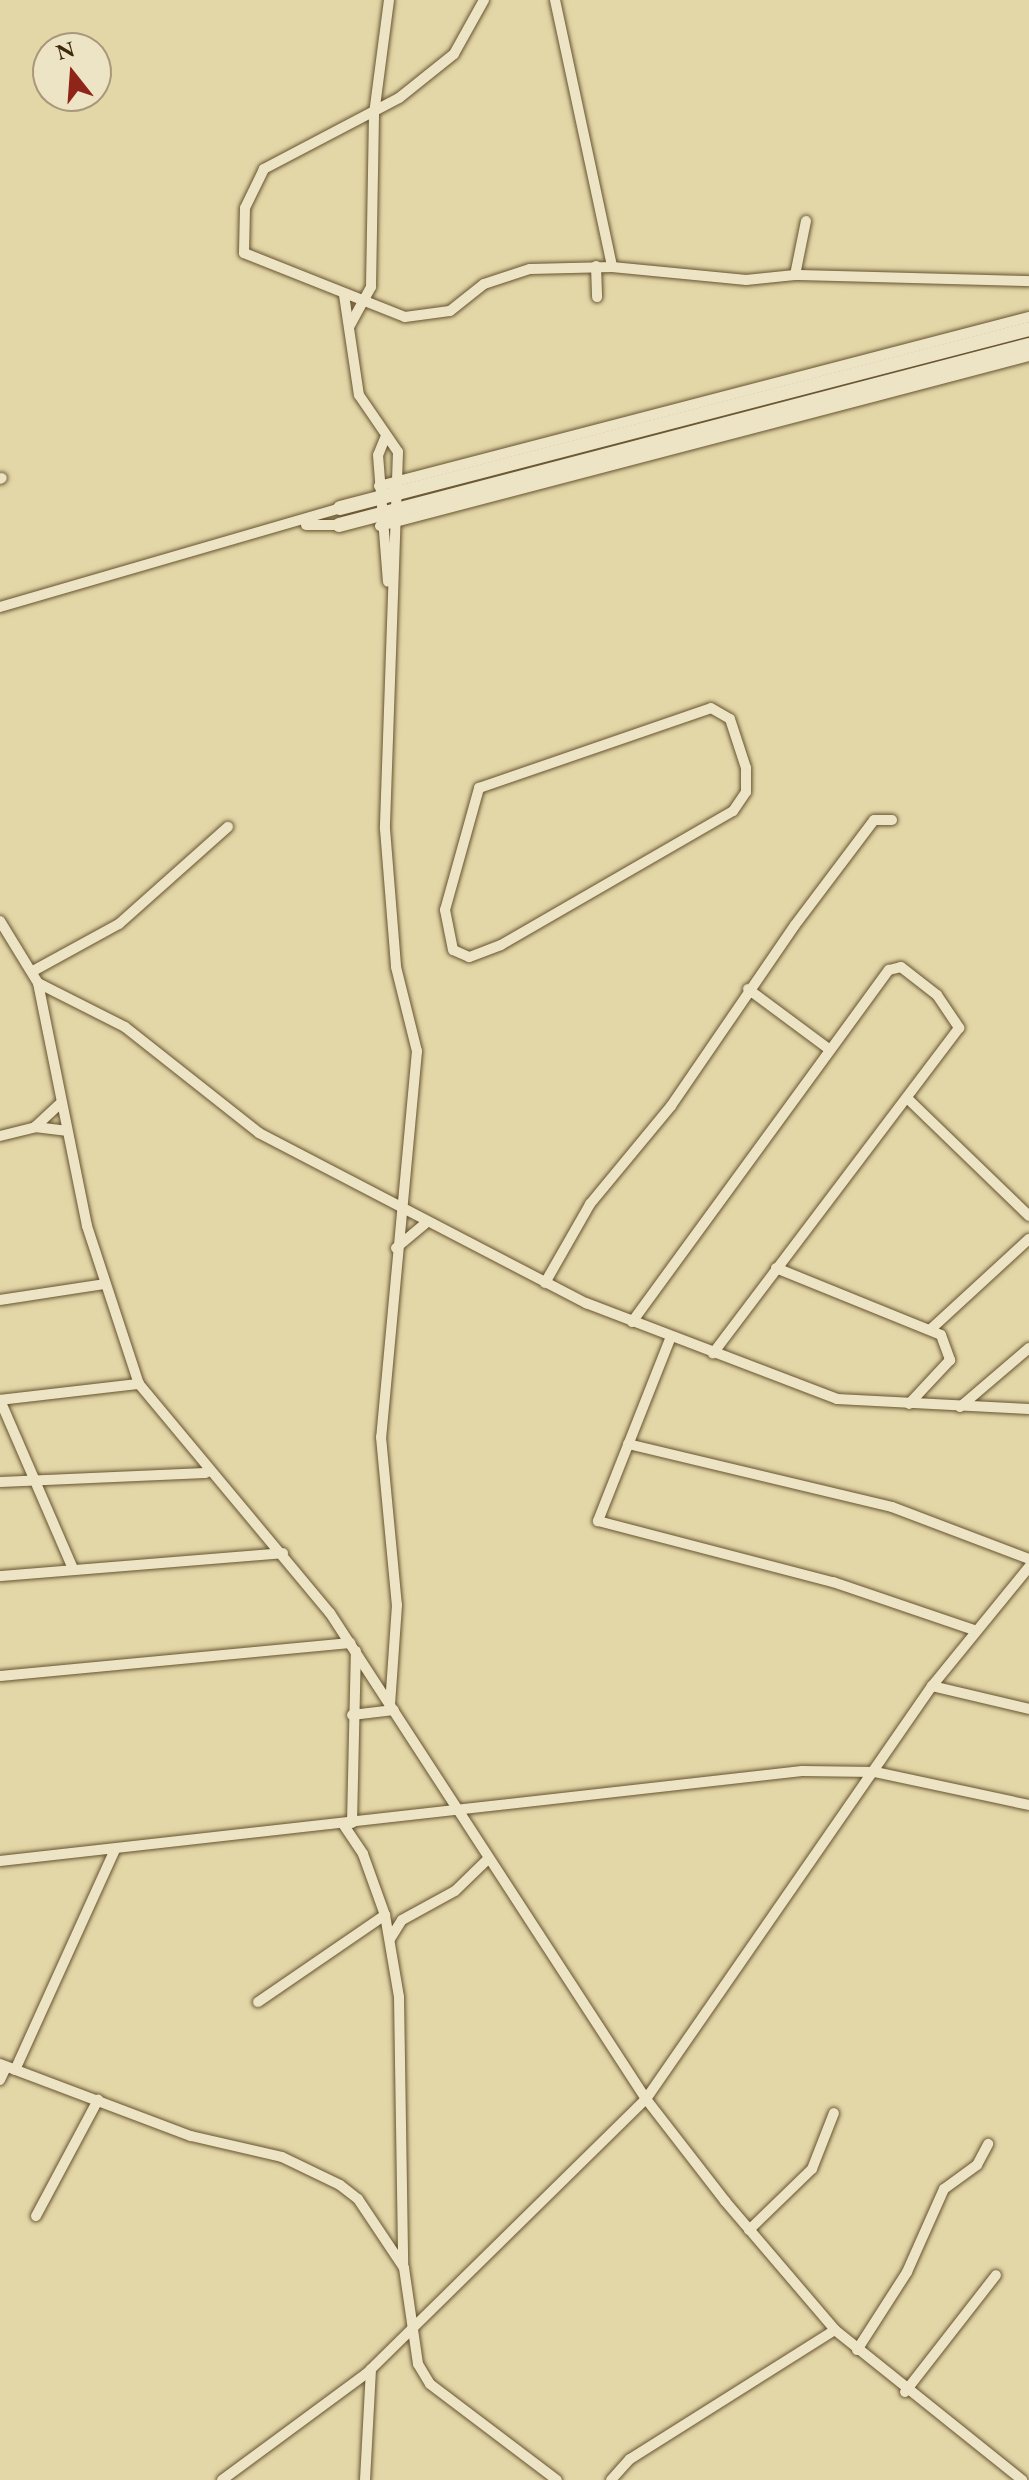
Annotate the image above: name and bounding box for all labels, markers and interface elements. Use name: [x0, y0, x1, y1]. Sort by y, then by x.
north arrow: [32, 32, 112, 112]
text: N: [53, 34, 78, 67]

